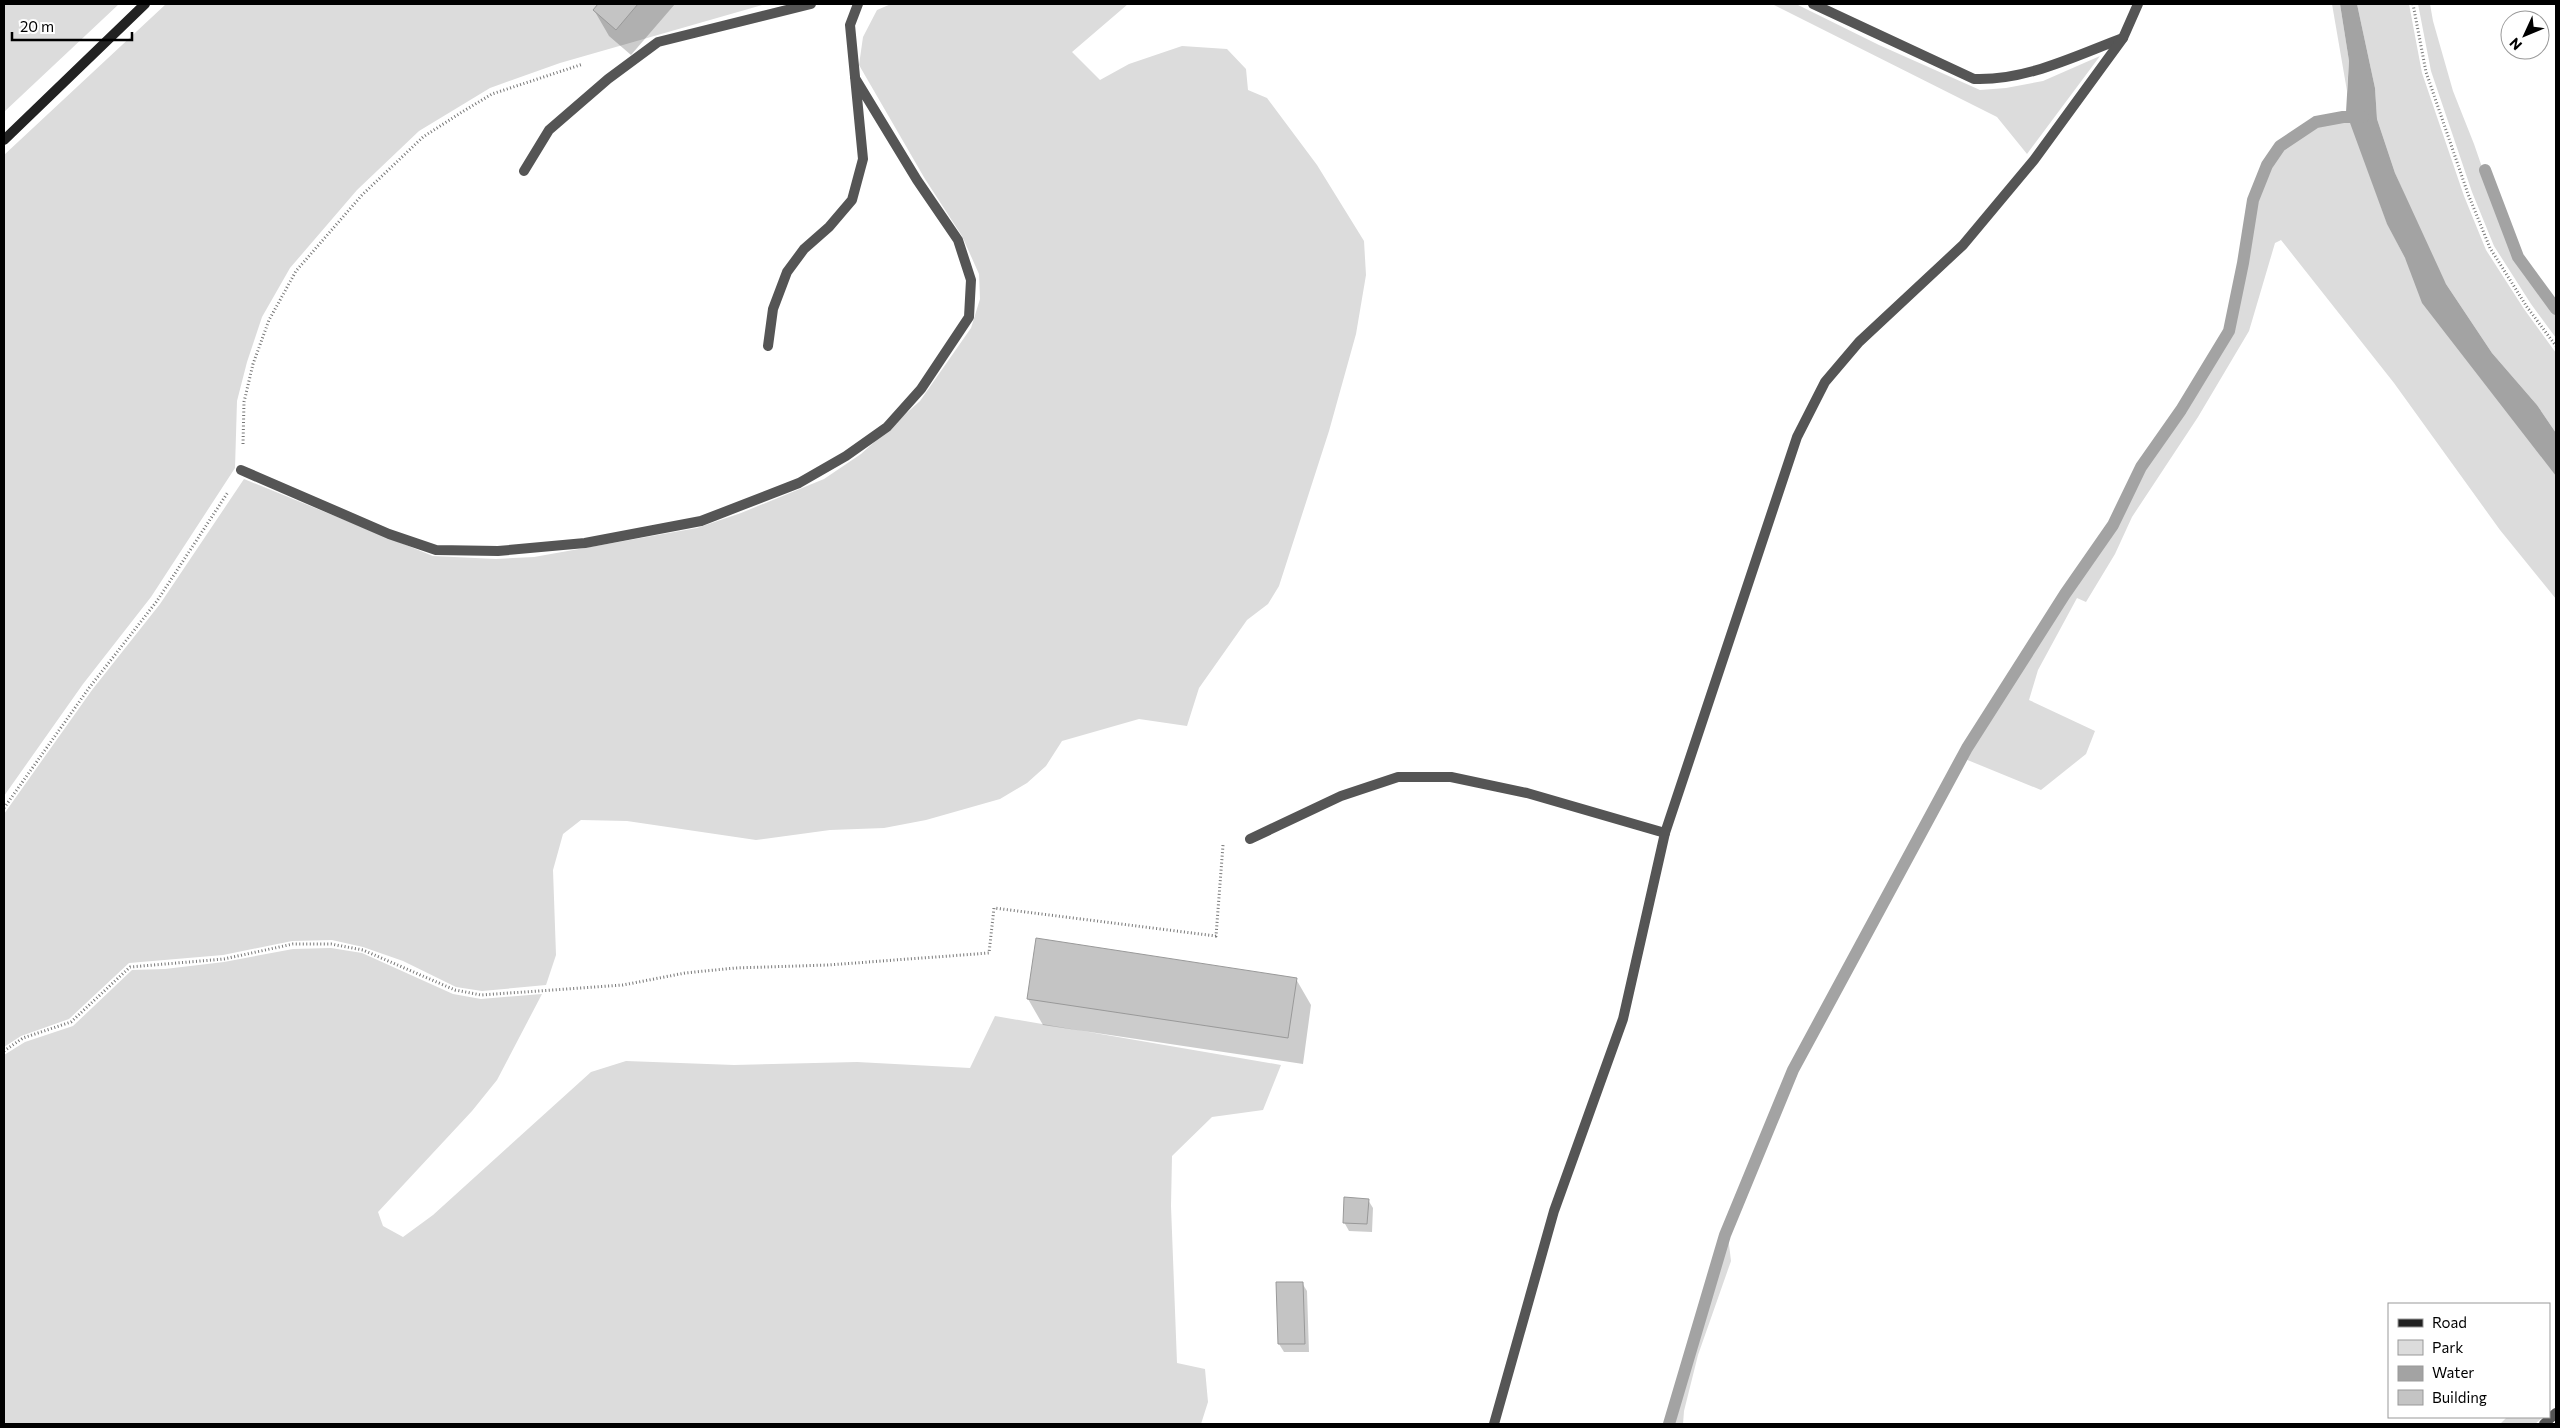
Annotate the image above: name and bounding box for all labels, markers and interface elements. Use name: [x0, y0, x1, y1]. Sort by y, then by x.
scale bar: [12, 10, 132, 42]
north arrow: [2500, 10, 2550, 60]
text: 20 m: [20, 17, 54, 35]
text: N: [2506, 35, 2525, 54]
legend: [2388, 1303, 2550, 1418]
text: Road: [2432, 1313, 2467, 1331]
text: Park: [2432, 1338, 2463, 1356]
text: Water: [2432, 1363, 2474, 1381]
text: Building: [2432, 1388, 2487, 1406]

